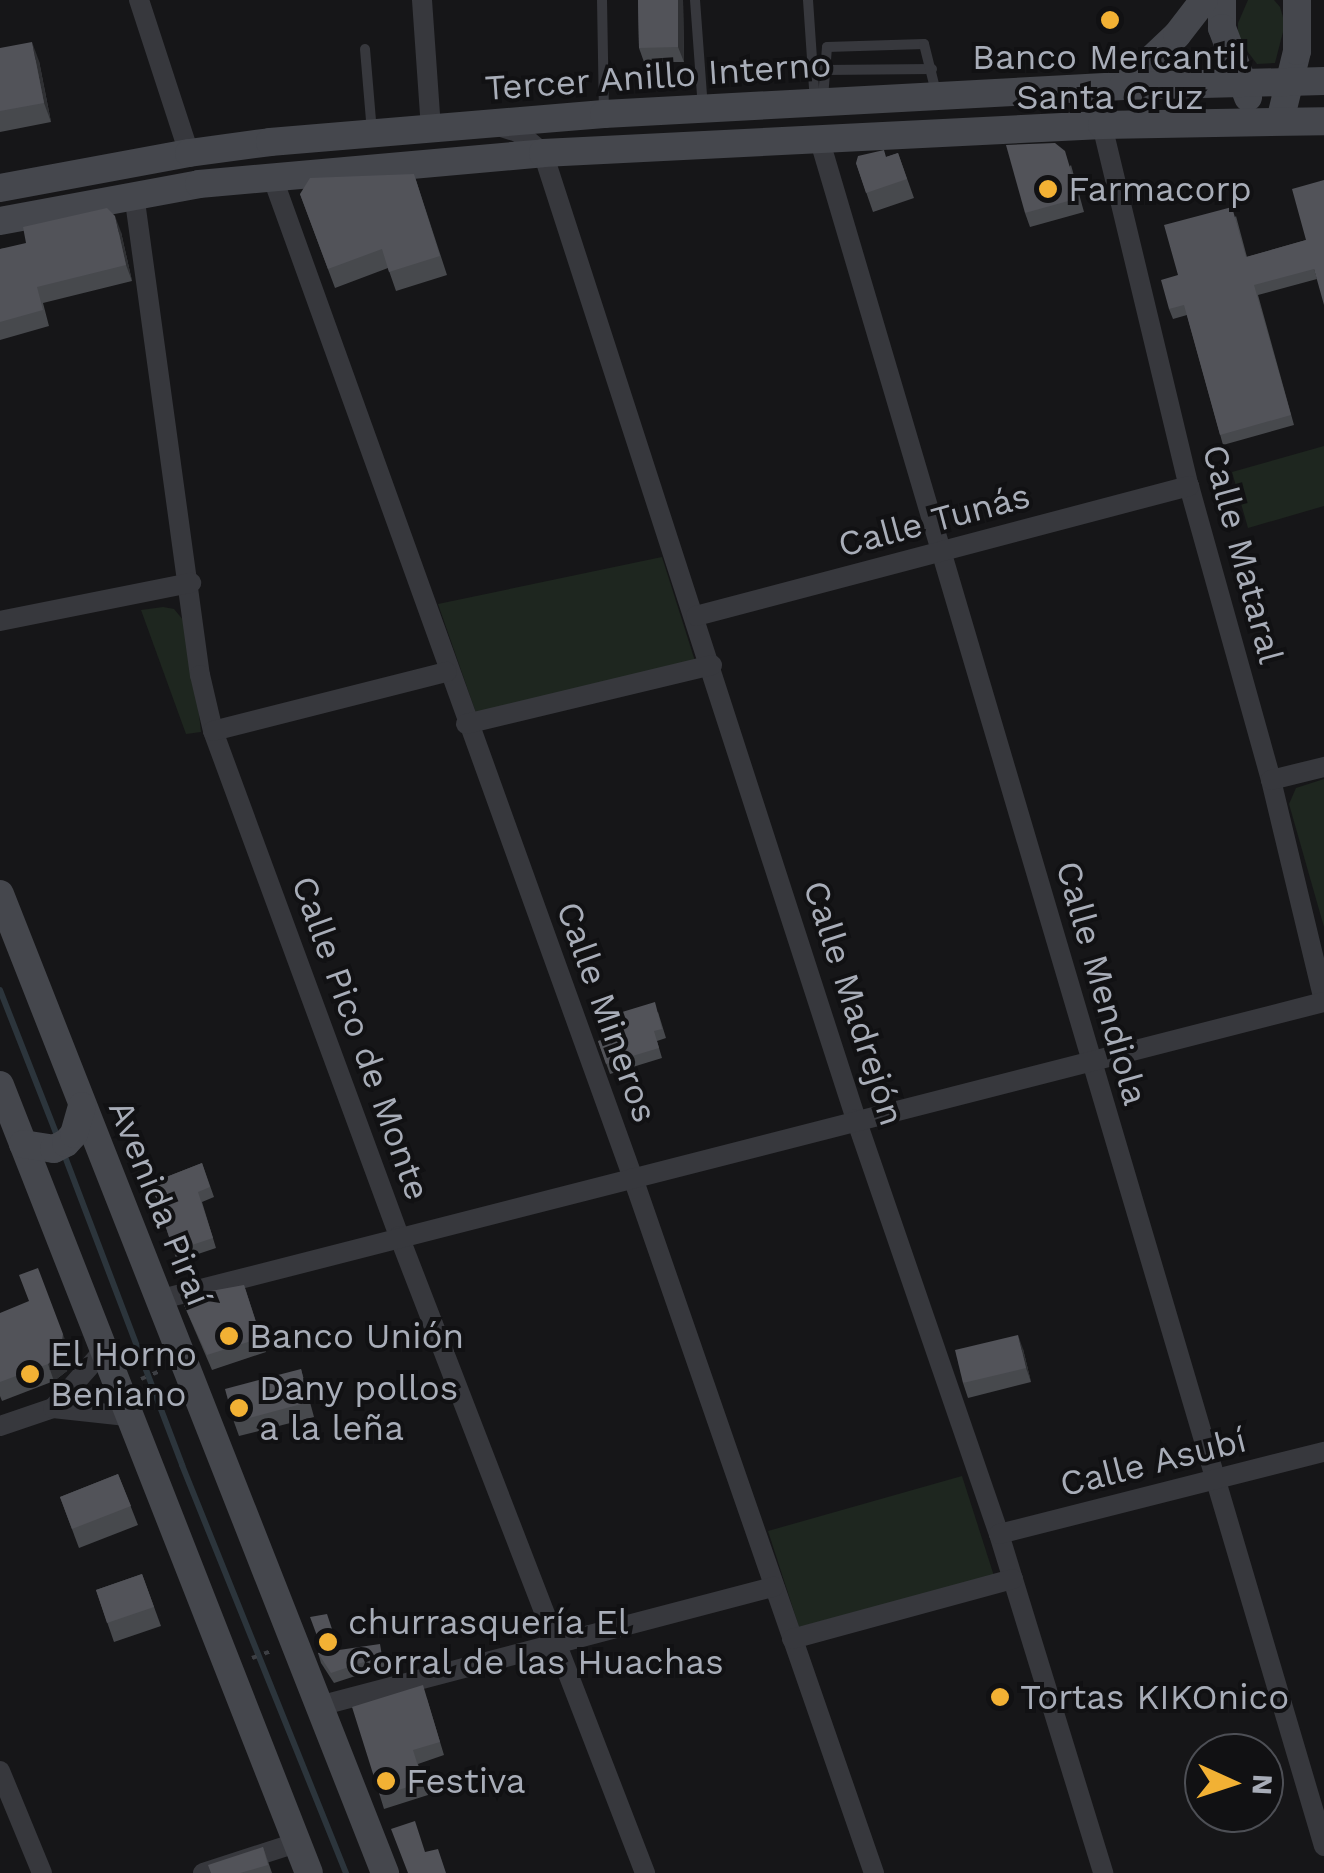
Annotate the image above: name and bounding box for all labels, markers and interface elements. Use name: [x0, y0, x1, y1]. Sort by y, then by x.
marker: Banco Mercantil Santa Cruz: [1099, 9, 1121, 31]
place label: Banco Mercantil Santa Cruz: [972, 36, 1248, 118]
street label: Tercer Anillo Interno: [482, 43, 834, 109]
place label: Farmacorp: [1068, 168, 1252, 210]
marker: Farmacorp: [1037, 178, 1059, 200]
street label: Calle Mataral: [1194, 440, 1292, 668]
street label: Calle Tunás: [833, 474, 1035, 566]
street label: Calle Mendiola: [1047, 856, 1157, 1110]
street label: Calle Pico de Monte: [283, 870, 439, 1206]
street label: Calle Madrejón: [795, 875, 913, 1131]
street label: Calle Mineros: [548, 896, 666, 1128]
street label: Avenida Piraí: [100, 1094, 220, 1312]
place label: Banco Unión: [249, 1315, 464, 1357]
marker: Banco Unión: [218, 1325, 240, 1347]
place label: El Horno Beniano: [50, 1333, 198, 1415]
marker: El Horno Beniano: [19, 1363, 41, 1385]
place label: Dany pollos a la leña: [259, 1367, 459, 1449]
marker: Dany pollos a la leña: [228, 1397, 250, 1419]
street label: Calle Asubí: [1055, 1418, 1251, 1506]
place label: churrasquería El Corral de las Huachas: [348, 1601, 725, 1683]
marker: churrasquería El Corral de las Huachas: [317, 1631, 339, 1653]
place label: Tortas KIKOnico: [1020, 1676, 1289, 1718]
marker: Tortas KIKOnico: [989, 1686, 1011, 1708]
north arrow: [1184, 1733, 1284, 1833]
place label: Festiva: [406, 1760, 526, 1802]
marker: Festiva: [375, 1770, 397, 1792]
text: N: [1245, 1773, 1279, 1796]

